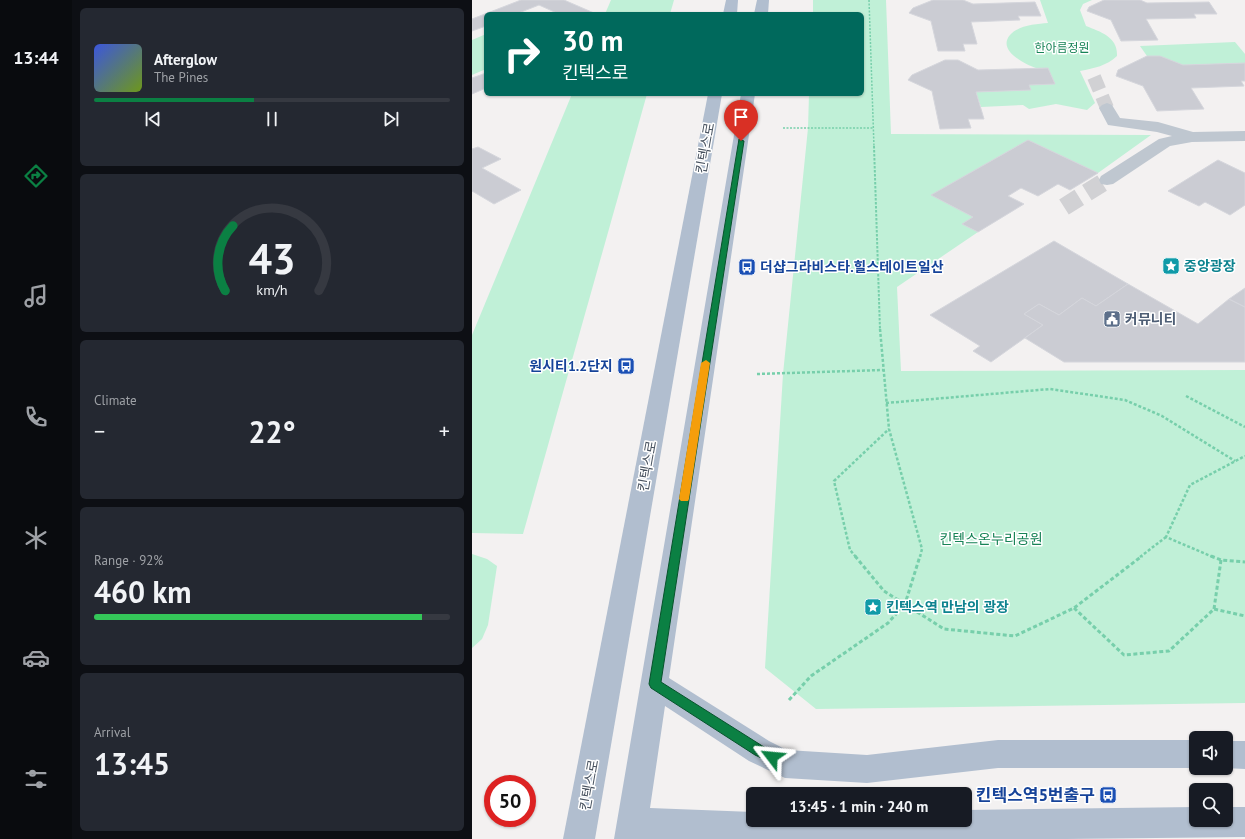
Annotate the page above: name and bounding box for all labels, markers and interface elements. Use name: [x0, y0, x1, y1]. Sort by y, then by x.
text: 30 m: [562, 22, 623, 59]
icon: right: [496, 28, 548, 80]
park label: 한아름정원: [1034, 40, 1090, 55]
text: 13:44: [13, 46, 59, 69]
text: Afterglow: [154, 50, 217, 69]
text: 킨텍스로: [562, 61, 628, 84]
text: The Pines: [154, 69, 208, 86]
pin: [724, 100, 758, 141]
icon: arrive: [730, 106, 752, 128]
icon: previous: [142, 108, 164, 130]
icon: pause: [261, 108, 283, 130]
icon: next: [380, 108, 402, 130]
street label: 킨텍스로: [692, 121, 718, 175]
icon: directions: [22, 162, 50, 190]
text: 43: [248, 232, 296, 285]
place icon: 중앙광장: [1161, 256, 1181, 276]
bus stop icon: 더샵그라비스타.힐스테이트일산: [737, 257, 757, 277]
place label: 중앙광장: [1184, 257, 1236, 275]
place label: 더샵그라비스타.힐스테이트일산: [760, 258, 944, 276]
text: km/h: [256, 280, 288, 299]
icon: music: [22, 282, 50, 310]
public building icon: 커뮤니티: [1102, 309, 1122, 329]
place label: 커뮤니티: [1125, 310, 1177, 328]
bus stop icon: 원시티1.2단지: [616, 356, 636, 376]
place label: 원시티1.2단지: [529, 357, 613, 375]
text: Climate: [94, 392, 137, 409]
icon: phone: [22, 403, 50, 431]
text: 22°: [248, 412, 296, 451]
text: −: [94, 417, 105, 445]
text: +: [439, 417, 450, 445]
street label: 킨텍스로: [634, 439, 660, 493]
icon: climate: [22, 524, 50, 552]
park label: 킨텍스온누리공원: [939, 530, 1043, 548]
text: Range · 92%: [94, 552, 163, 569]
text: 460 km: [94, 572, 192, 611]
place icon: 킨텍스역 만남의 광장: [863, 597, 883, 617]
place label: 킨텍스역 만남의 광장: [886, 598, 1009, 616]
icon: car: [22, 644, 50, 672]
text: Arrival: [94, 724, 130, 741]
map controls: [1189, 731, 1233, 827]
button: sound: [1189, 731, 1233, 775]
position arrow: [751, 736, 793, 778]
text: 13:45: [94, 744, 170, 783]
street label: 킨텍스로: [576, 758, 602, 812]
icon: filters: [22, 765, 50, 793]
speed limit sign: 50: [484, 775, 536, 827]
button: search: [1189, 783, 1233, 827]
place label: 킨텍스역5번출구: [976, 784, 1095, 806]
bus stop icon: 킨텍스역5번출구: [1098, 785, 1118, 805]
text: 13:45 · 1 min · 240 m: [790, 797, 928, 816]

